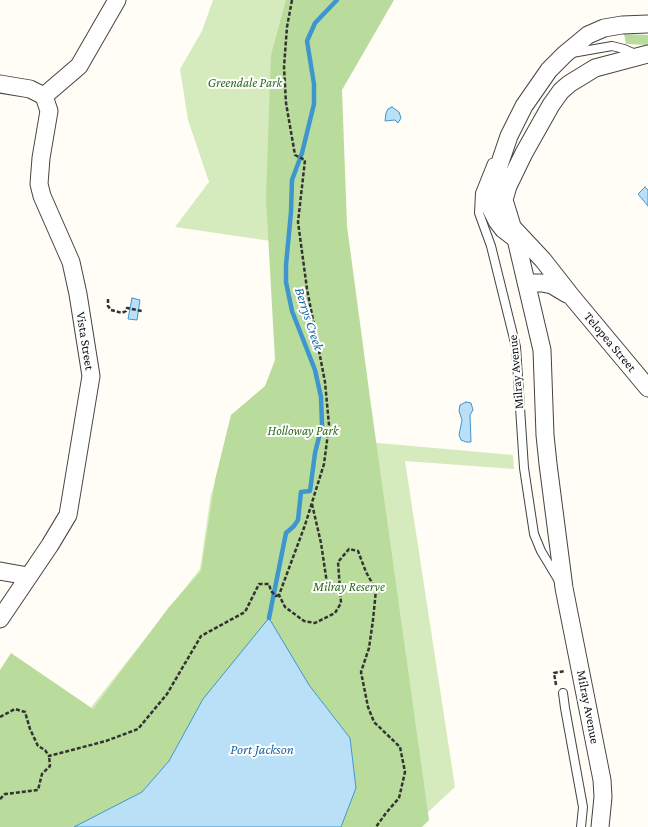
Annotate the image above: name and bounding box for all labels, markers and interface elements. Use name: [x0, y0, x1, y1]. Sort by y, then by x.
park label: Greendale Park: [208, 75, 282, 91]
water label: Berrys Creek: [291, 285, 327, 353]
street label: Telopea Street: [580, 309, 640, 375]
street label: Vista Street: [73, 311, 97, 371]
street label: Milray Avenue: [505, 334, 527, 410]
park label: Holloway Park: [268, 423, 338, 439]
park label: Milray Reserve: [313, 579, 385, 595]
street label: Milray Avenue: [573, 669, 603, 745]
water label: Port Jackson: [230, 742, 294, 758]

